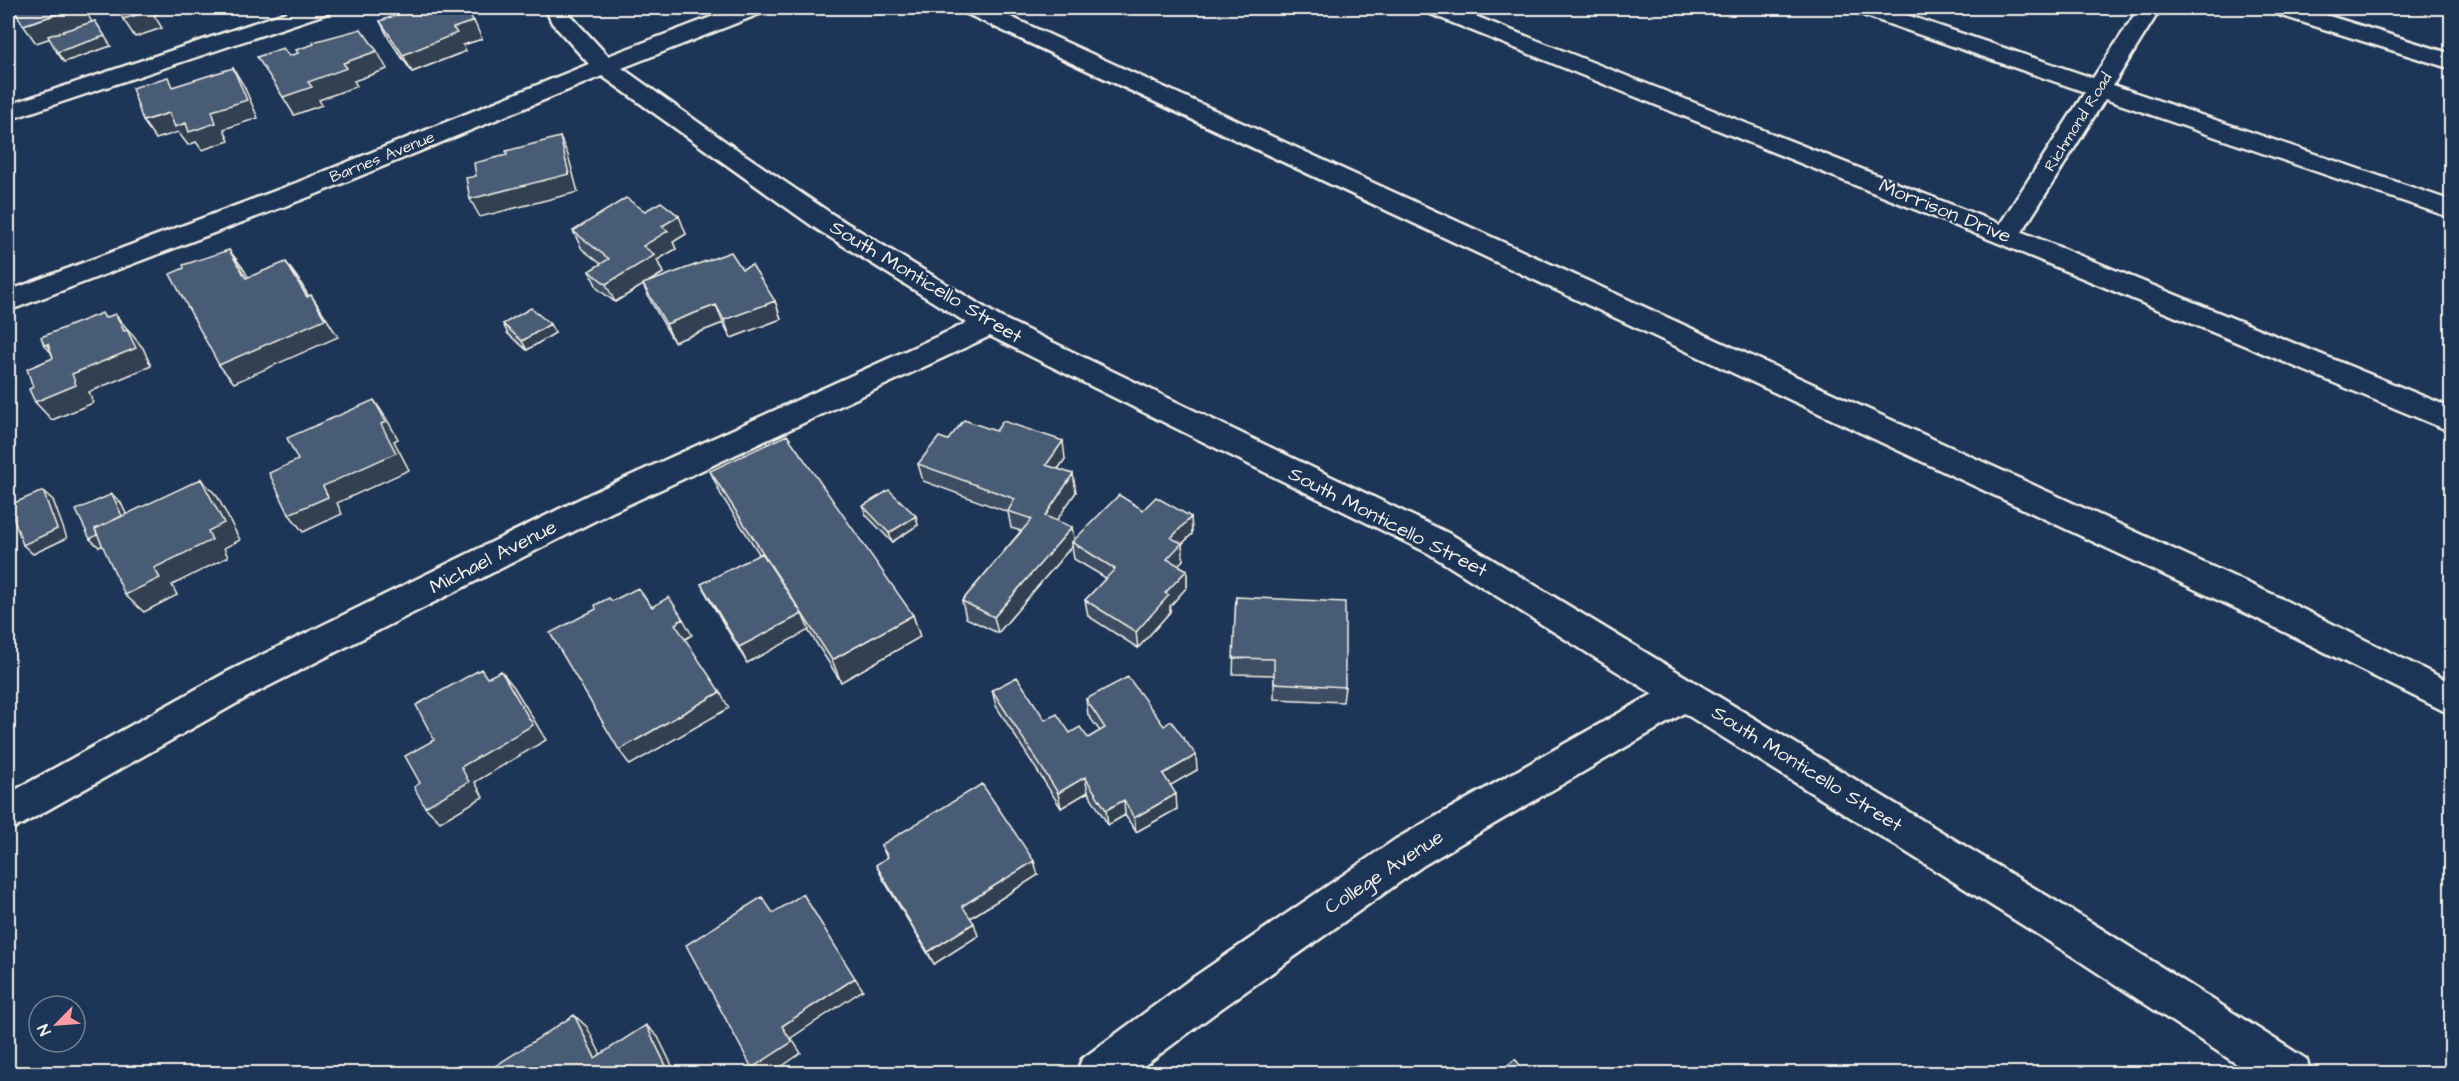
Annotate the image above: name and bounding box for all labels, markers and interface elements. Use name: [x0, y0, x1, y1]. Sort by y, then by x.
street label: Richmond Road: [2039, 68, 2117, 176]
street label: Barnes Avenue: [326, 126, 438, 188]
street label: Morrison Drive: [1875, 172, 2015, 250]
street label: South Monticello Street: [825, 213, 1027, 351]
street label: South Monticello Street: [1284, 460, 1492, 584]
street label: Michael Avenue: [425, 513, 562, 601]
street label: South Monticello Street: [1706, 699, 1908, 839]
street label: College Avenue: [1319, 823, 1450, 922]
north arrow: [27, 994, 87, 1054]
text: N: [32, 1021, 56, 1039]

